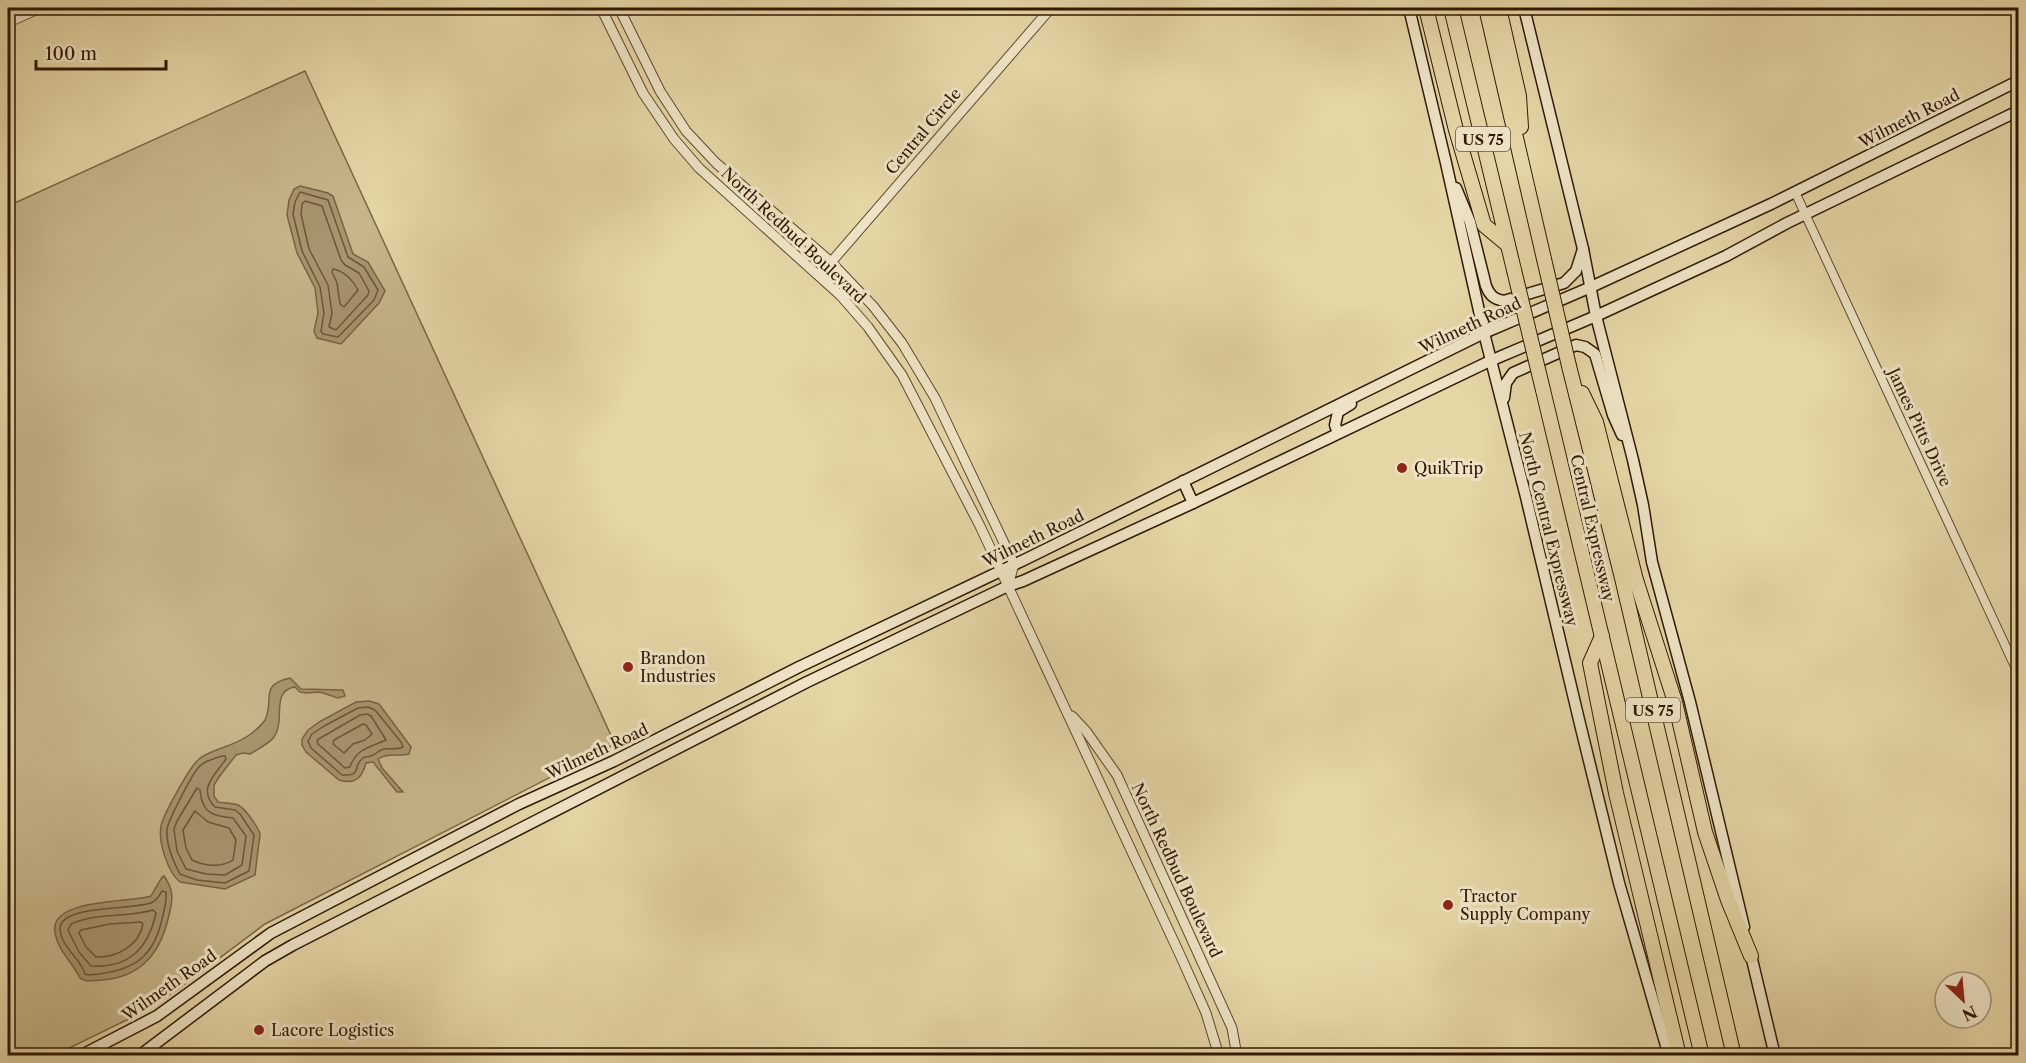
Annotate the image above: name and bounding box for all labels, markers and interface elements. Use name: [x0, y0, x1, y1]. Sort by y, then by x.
scale bar: [36, 33, 166, 71]
text: 100 m: [45, 43, 97, 65]
street label: Central Circle: [881, 84, 965, 178]
street label: Wilmeth Road: [1854, 84, 1963, 152]
road number: US 75: [1456, 127, 1510, 151]
street label: North Redbud Boulevard: [718, 163, 871, 307]
street label: Wilmeth Road: [1415, 292, 1525, 358]
street label: James Pitts Drive: [1883, 362, 1956, 490]
street label: North Central Expressway: [1515, 430, 1583, 629]
street label: Central Expressway: [1566, 452, 1620, 605]
place label: QuikTrip: [1414, 458, 1483, 478]
marker: QuikTrip: [1395, 461, 1409, 475]
street label: Wilmeth Road: [978, 505, 1087, 572]
place label: Brandon Industries: [640, 648, 716, 686]
marker: Brandon Industries: [621, 660, 635, 674]
road number: US 75: [1626, 698, 1680, 722]
street label: Wilmeth Road: [542, 718, 652, 784]
street label: North Redbud Boulevard: [1128, 780, 1226, 961]
place label: Tractor Supply Company: [1460, 886, 1591, 924]
marker: Tractor Supply Company: [1441, 898, 1455, 912]
street label: Wilmeth Road: [117, 945, 220, 1025]
north arrow: [1933, 970, 1993, 1030]
text: N: [1959, 1001, 1980, 1026]
place label: Lacore Logistics: [271, 1020, 394, 1040]
marker: Lacore Logistics: [252, 1023, 266, 1037]

